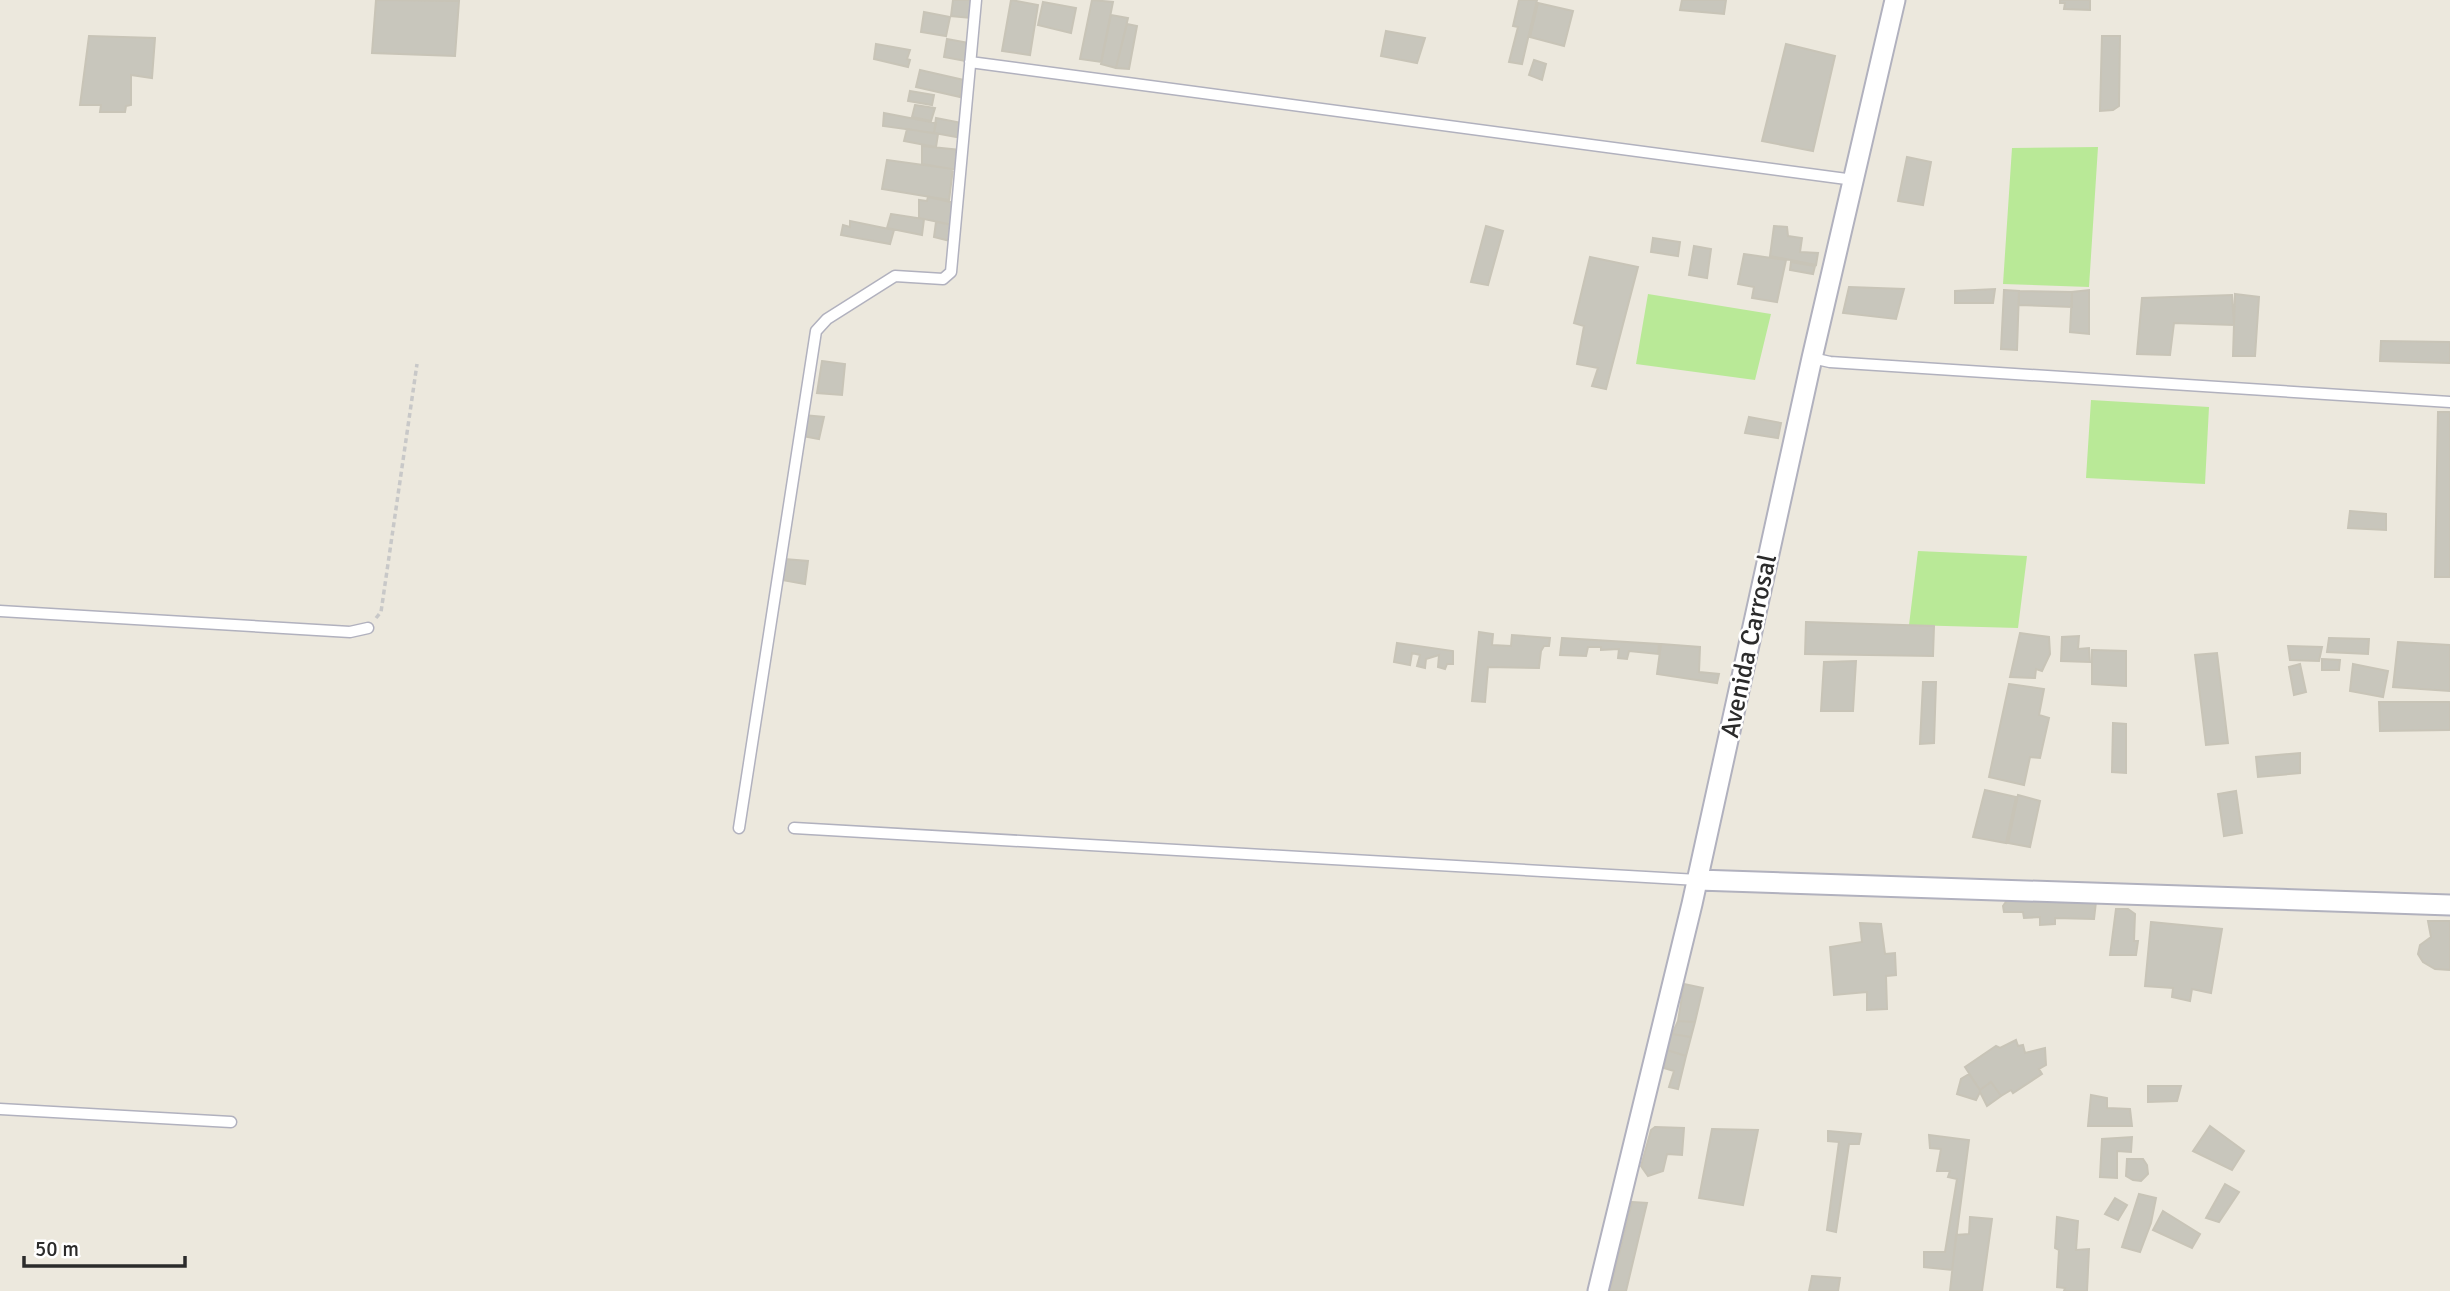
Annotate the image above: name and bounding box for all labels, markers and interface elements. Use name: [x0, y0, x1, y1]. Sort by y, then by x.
street label: Avenida Carrosal: [1714, 551, 1784, 741]
scale bar: [24, 1224, 186, 1268]
text: 50 m: [35, 1236, 79, 1262]

